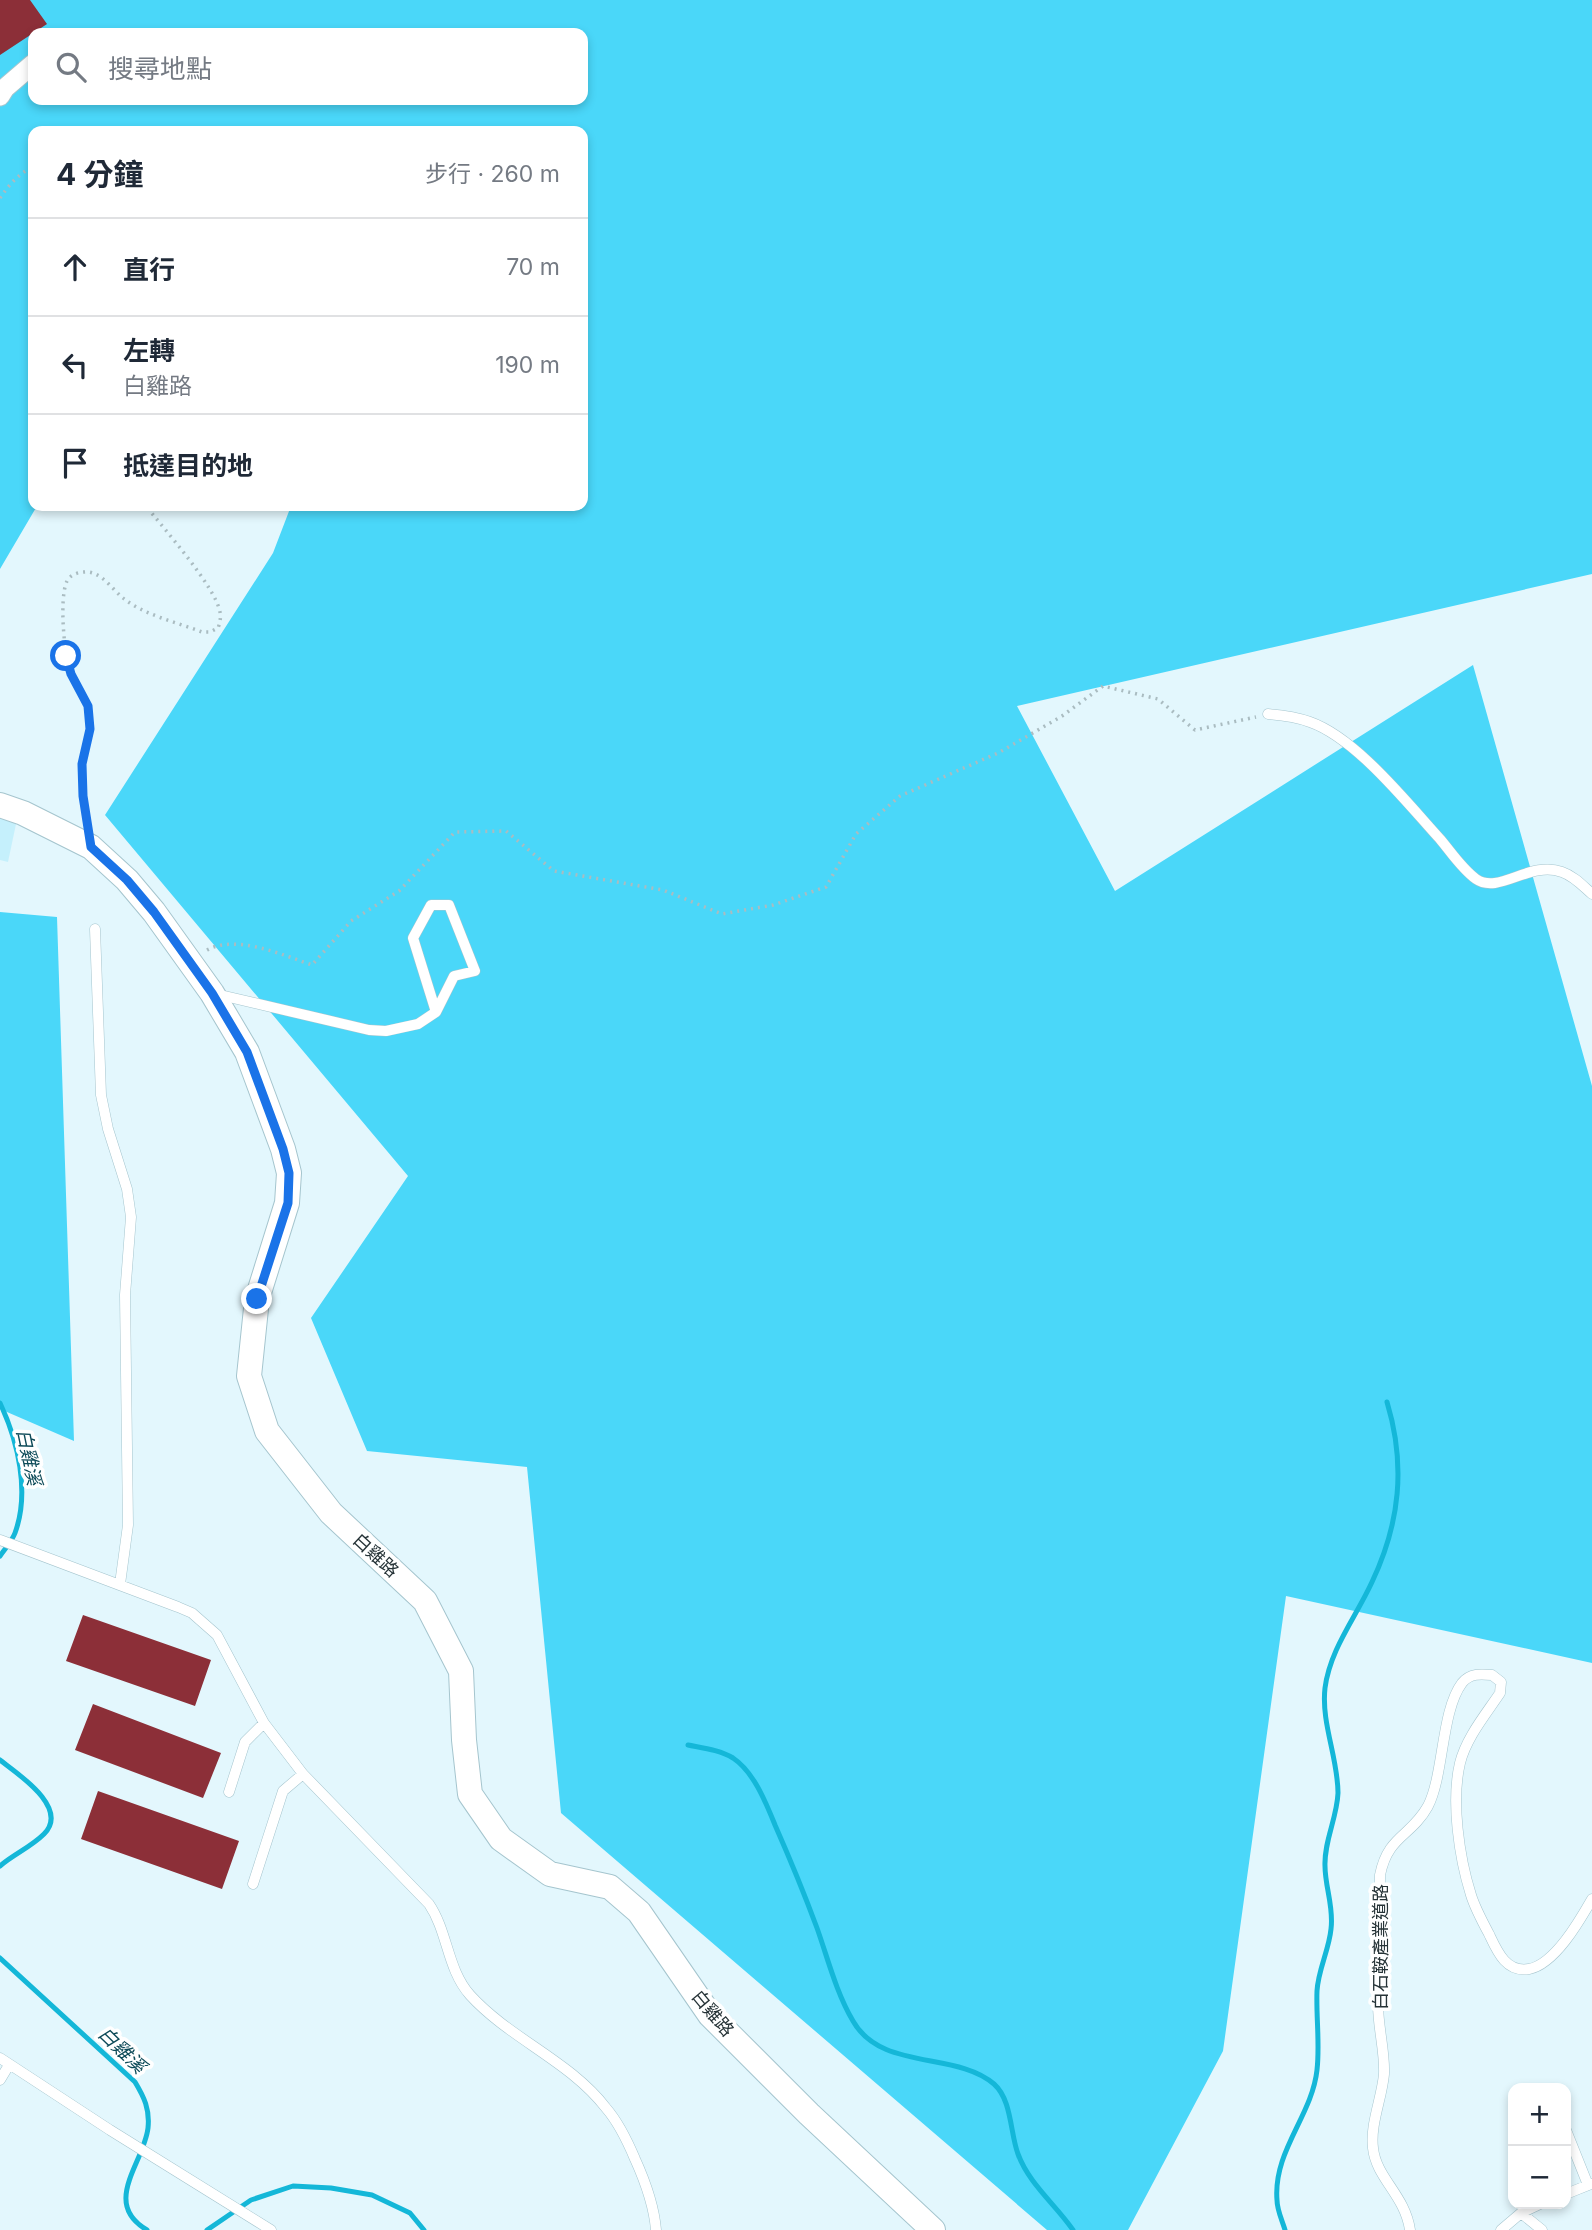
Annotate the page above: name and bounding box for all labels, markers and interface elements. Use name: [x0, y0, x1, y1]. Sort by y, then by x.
search box: [28, 28, 588, 105]
icon: search: [52, 48, 90, 86]
text: 搜尋地點: [108, 53, 212, 84]
text: 4 分鐘: [56, 156, 143, 192]
text: 步行 · 260 m: [425, 160, 560, 188]
icon: ahead: [56, 248, 94, 286]
text: 70 m: [506, 253, 560, 281]
text: 直行: [123, 254, 175, 285]
text: 左轉: [123, 335, 175, 366]
icon: left: [56, 346, 94, 384]
text: 190 m: [495, 351, 560, 379]
text: 白雞路: [123, 372, 192, 400]
icon: arrive: [56, 444, 94, 482]
text: 抵達目的地: [123, 450, 253, 481]
route start: [50, 640, 81, 671]
route end: [241, 1283, 272, 1314]
water label: 白雞溪: [12, 1427, 47, 1490]
street label: 白雞路: [349, 1529, 403, 1581]
street label: 白石鞍產業道路: [1370, 1884, 1391, 2010]
street label: 白雞路: [688, 1986, 738, 2040]
water label: 白雞溪: [94, 2022, 153, 2080]
map controls: [1508, 2083, 1571, 2209]
button: +: [1508, 2083, 1571, 2146]
button: −: [1508, 2146, 1571, 2209]

